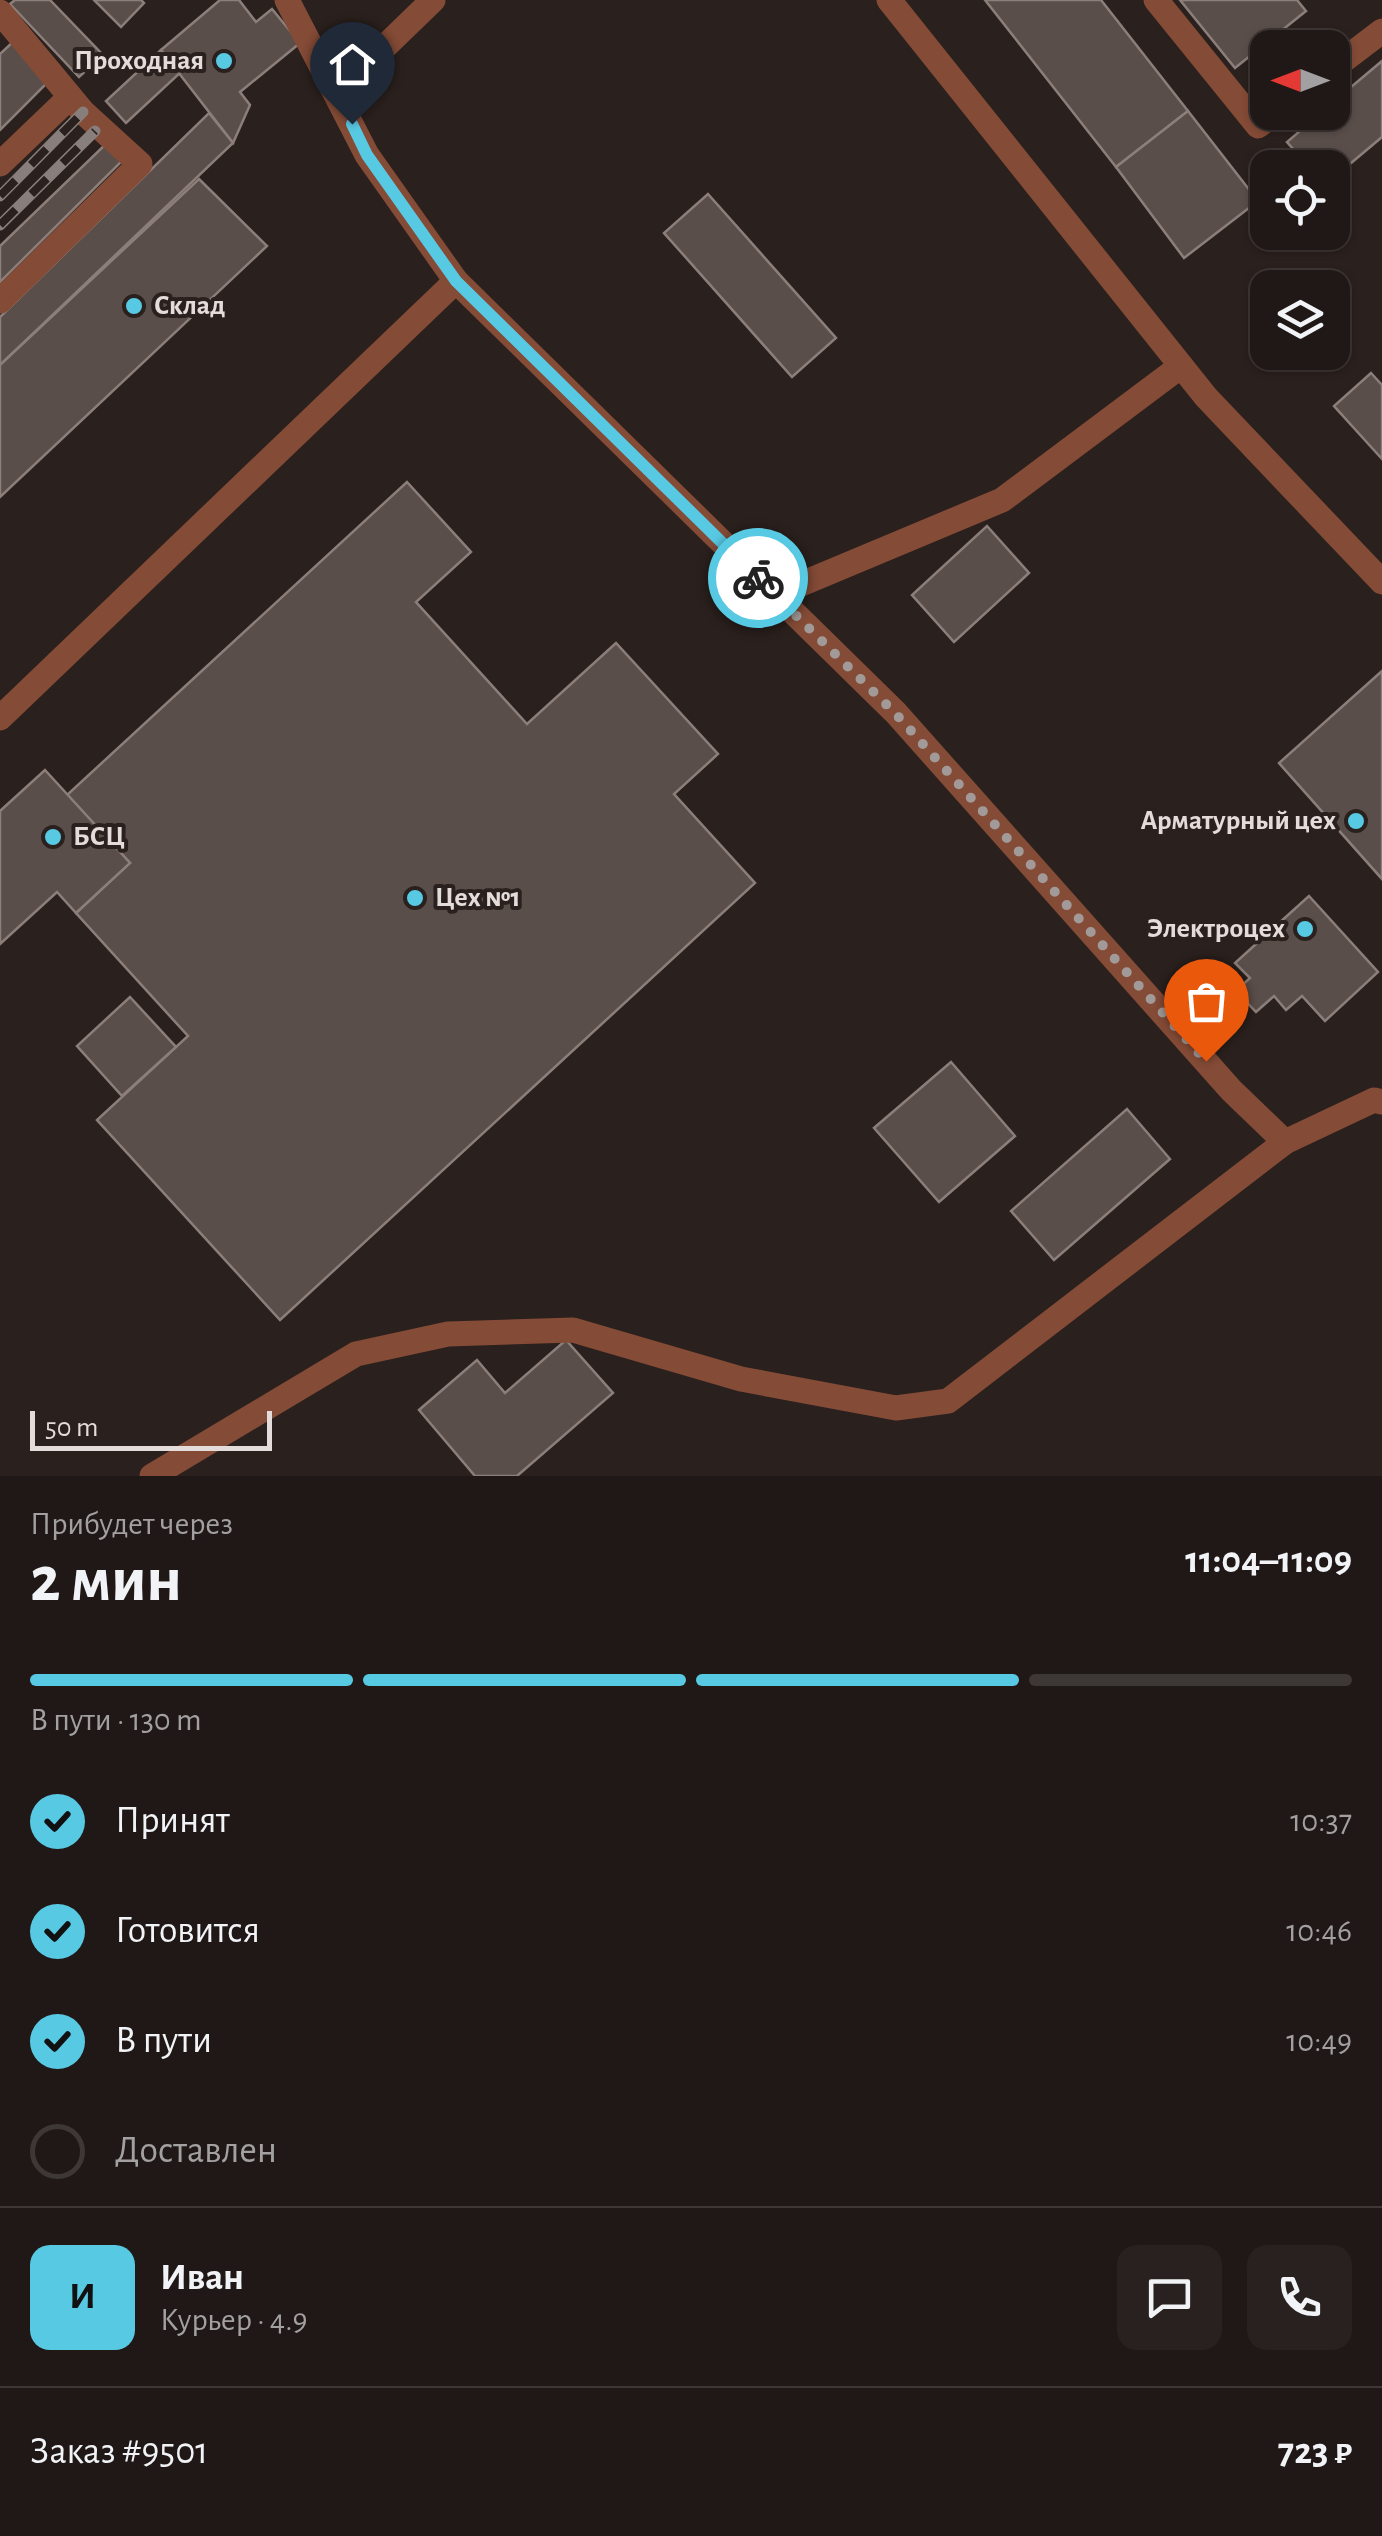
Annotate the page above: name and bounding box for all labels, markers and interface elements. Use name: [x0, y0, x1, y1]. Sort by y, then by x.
pin: [310, 22, 395, 125]
north arrow: [1250, 30, 1350, 130]
map controls: [1250, 30, 1350, 370]
icon: home: [325, 37, 380, 92]
place label: Проходная: [74, 47, 204, 75]
marker: Проходная: [213, 50, 235, 72]
button: locate: [1250, 150, 1350, 250]
button: layers: [1250, 270, 1350, 370]
place label: Склад: [154, 292, 225, 320]
marker: Склад: [123, 295, 145, 317]
courier: [708, 528, 808, 628]
icon: bike: [731, 551, 786, 606]
place label: Арматурный цех: [1141, 807, 1336, 835]
marker: Арматурный цех: [1345, 810, 1367, 832]
place label: БСЦ: [73, 823, 125, 851]
marker: БСЦ: [42, 826, 64, 848]
place label: Цех №1: [435, 884, 521, 912]
marker: Цех №1: [404, 887, 426, 909]
place label: Электроцех: [1147, 915, 1285, 943]
marker: Электроцех: [1294, 918, 1316, 940]
pin: [1164, 959, 1249, 1062]
icon: bag: [1179, 974, 1234, 1029]
scale bar: [30, 1406, 272, 1450]
text: 50 m: [45, 1414, 99, 1442]
text: Прибудет через: [30, 1508, 233, 1540]
text: 11:04–11:09: [1185, 1542, 1352, 1580]
text: 2 мин: [30, 1548, 182, 1613]
text: В пути · 130 m: [30, 1704, 202, 1736]
icon: check: [30, 1794, 85, 1849]
text: Принят: [115, 1802, 230, 1840]
text: 10:37: [1290, 1805, 1352, 1837]
icon: check: [30, 1904, 85, 1959]
text: Готовится: [115, 1912, 260, 1950]
text: 10:46: [1286, 1915, 1352, 1947]
icon: check: [30, 2014, 85, 2069]
text: В пути: [115, 2022, 212, 2060]
text: 10:49: [1286, 2025, 1352, 2057]
text: Доставлен: [115, 2132, 277, 2170]
button: chat: [1117, 2245, 1222, 2350]
button: phone: [1247, 2245, 1352, 2350]
text: Иван: [160, 2259, 244, 2297]
text: И: [69, 2278, 96, 2316]
text: Курьер · 4.9: [160, 2304, 308, 2336]
text: Заказ #9501: [30, 2433, 208, 2471]
text: 723 ₽: [1278, 2433, 1352, 2471]

